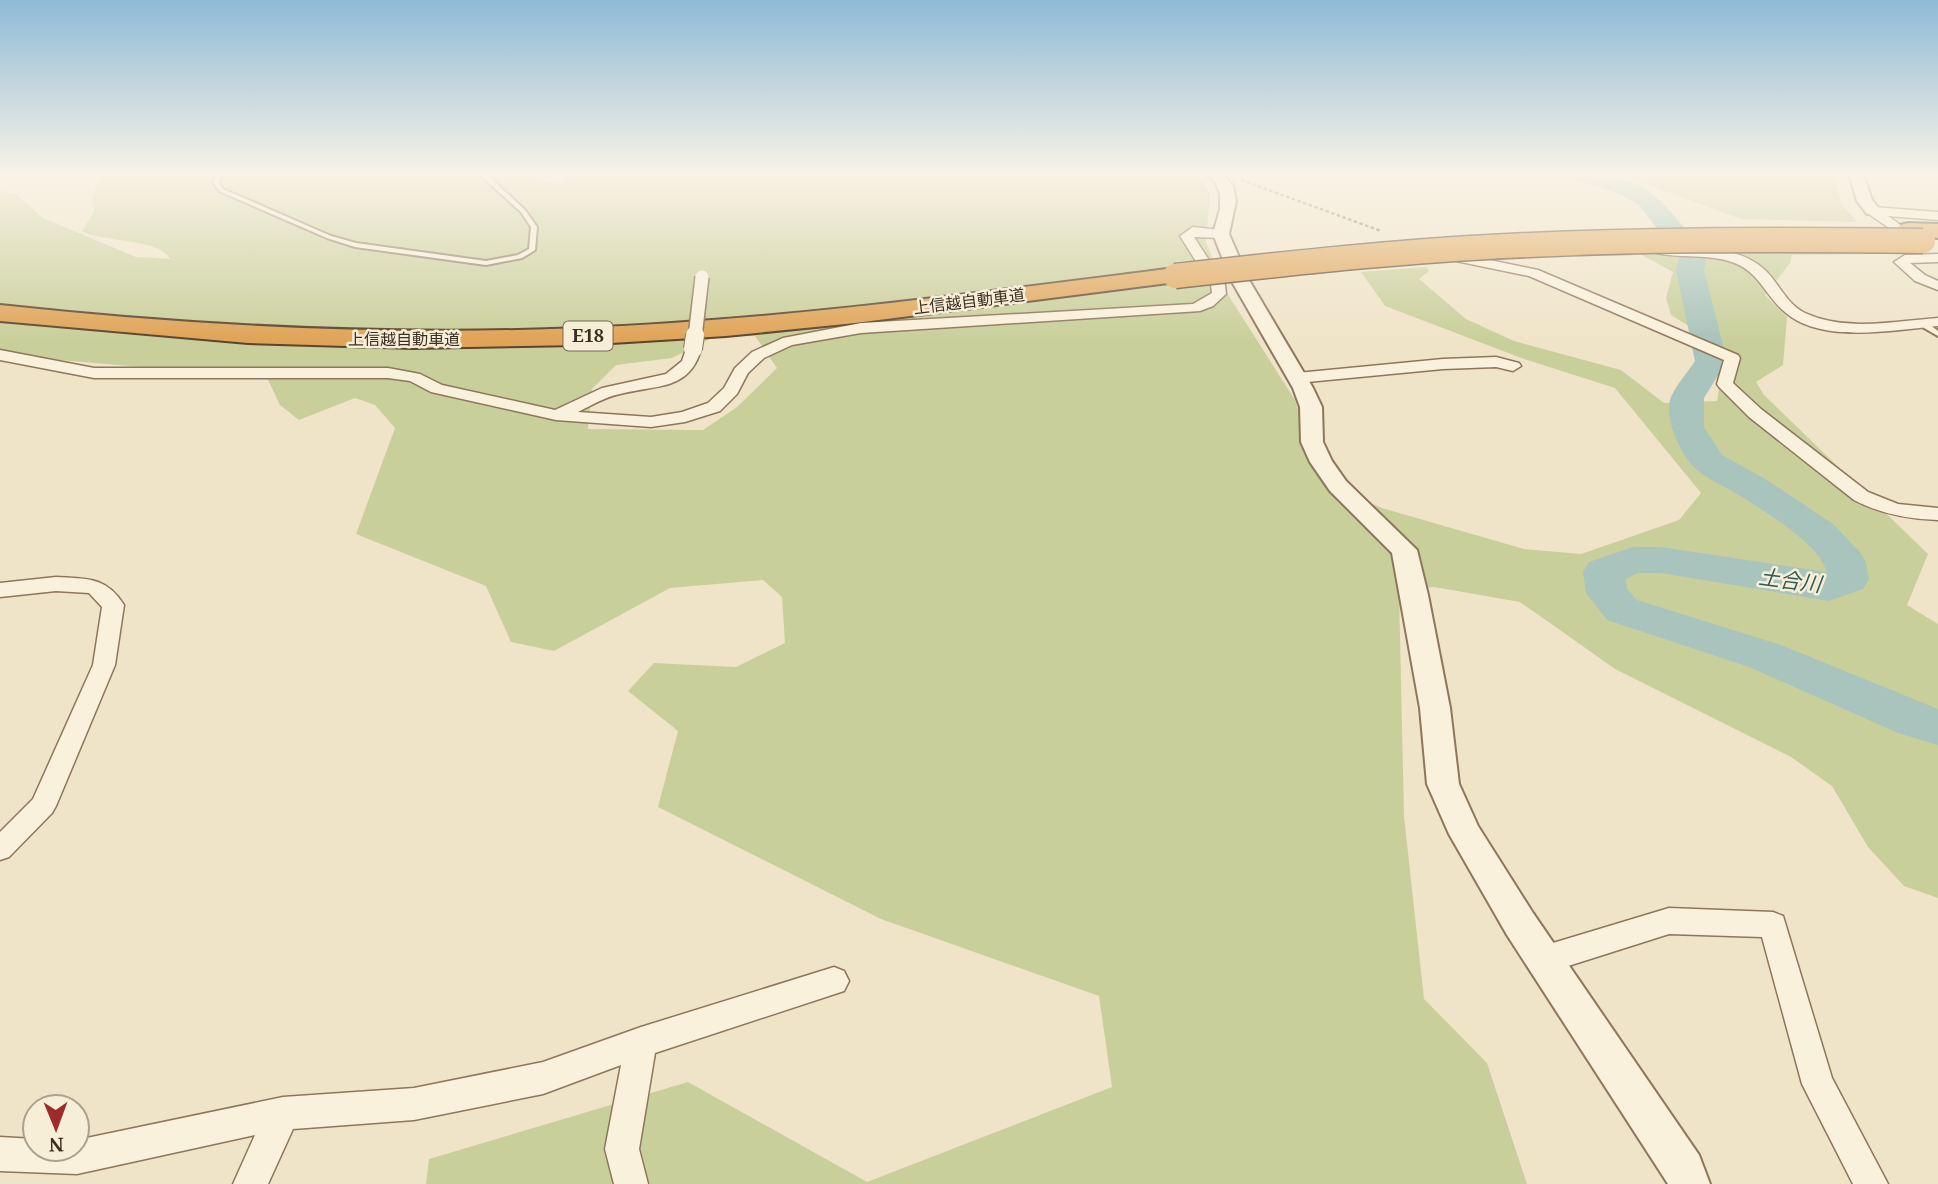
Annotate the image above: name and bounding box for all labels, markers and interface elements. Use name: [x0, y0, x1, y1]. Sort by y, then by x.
street label: 上信越自動車道: [912, 283, 1026, 319]
road number: E18: [564, 322, 612, 350]
street label: 上信越自動車道: [348, 328, 460, 350]
water label: 土合川: [1757, 562, 1825, 598]
north arrow: [21, 1093, 91, 1163]
text: N: [49, 1132, 64, 1158]

